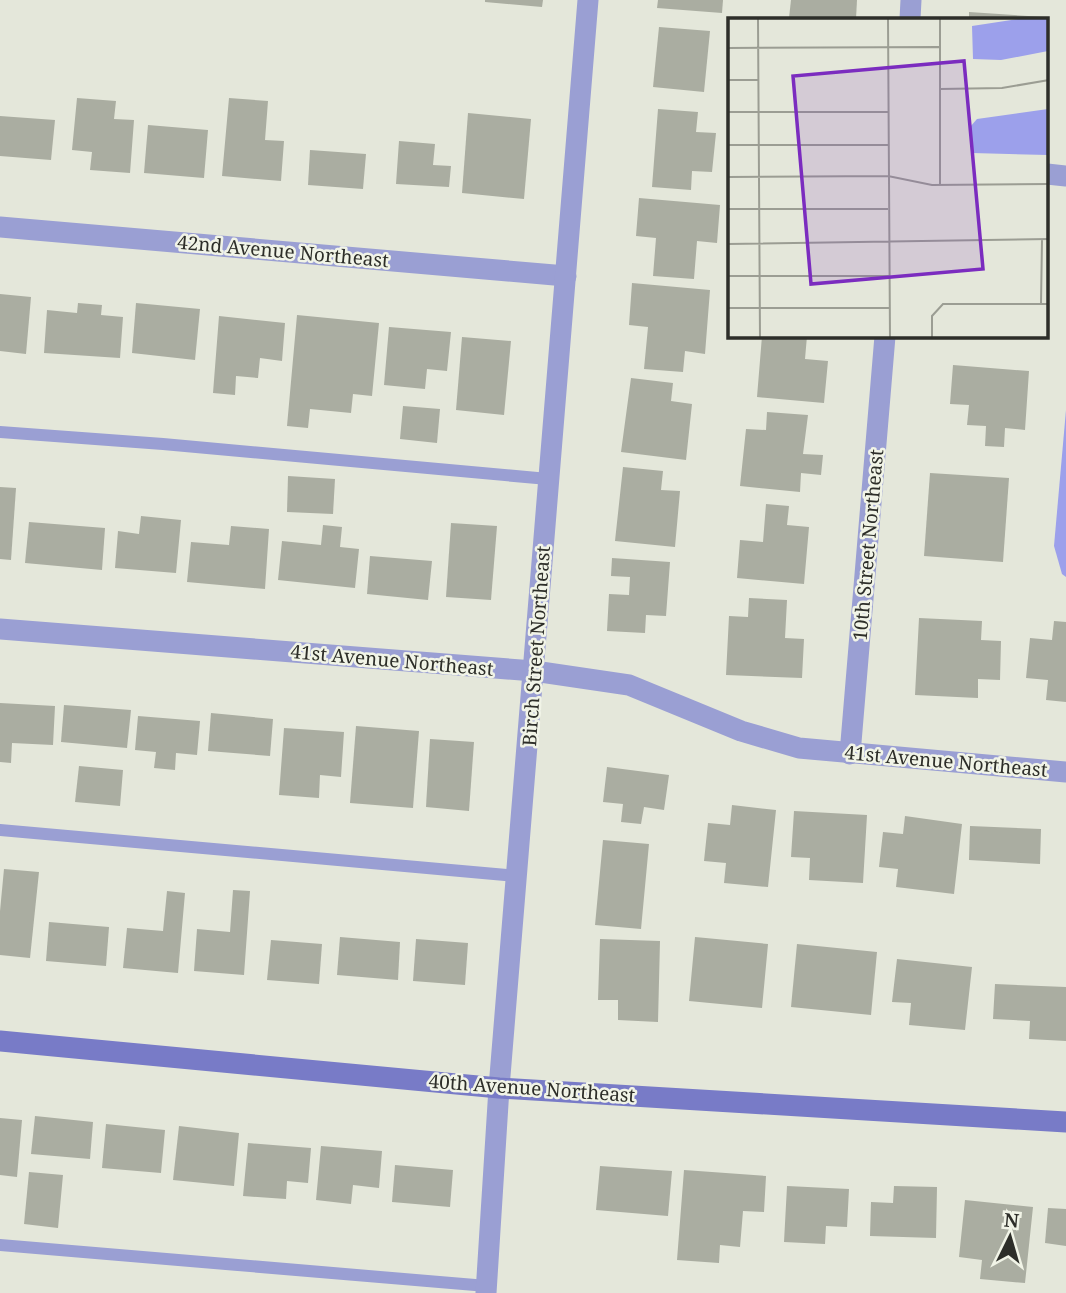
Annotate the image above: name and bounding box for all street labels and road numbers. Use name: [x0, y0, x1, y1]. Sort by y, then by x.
street label: 42nd Avenue Northeast: [176, 229, 390, 273]
street label: 10th Street Northeast: [847, 448, 889, 642]
street label: Birch Street Northeast: [516, 545, 556, 747]
street label: 41st Avenue Northeast: [289, 638, 495, 682]
street label: 41st Avenue Northeast: [843, 739, 1049, 783]
street label: 40th Avenue Northeast: [428, 1068, 636, 1108]

